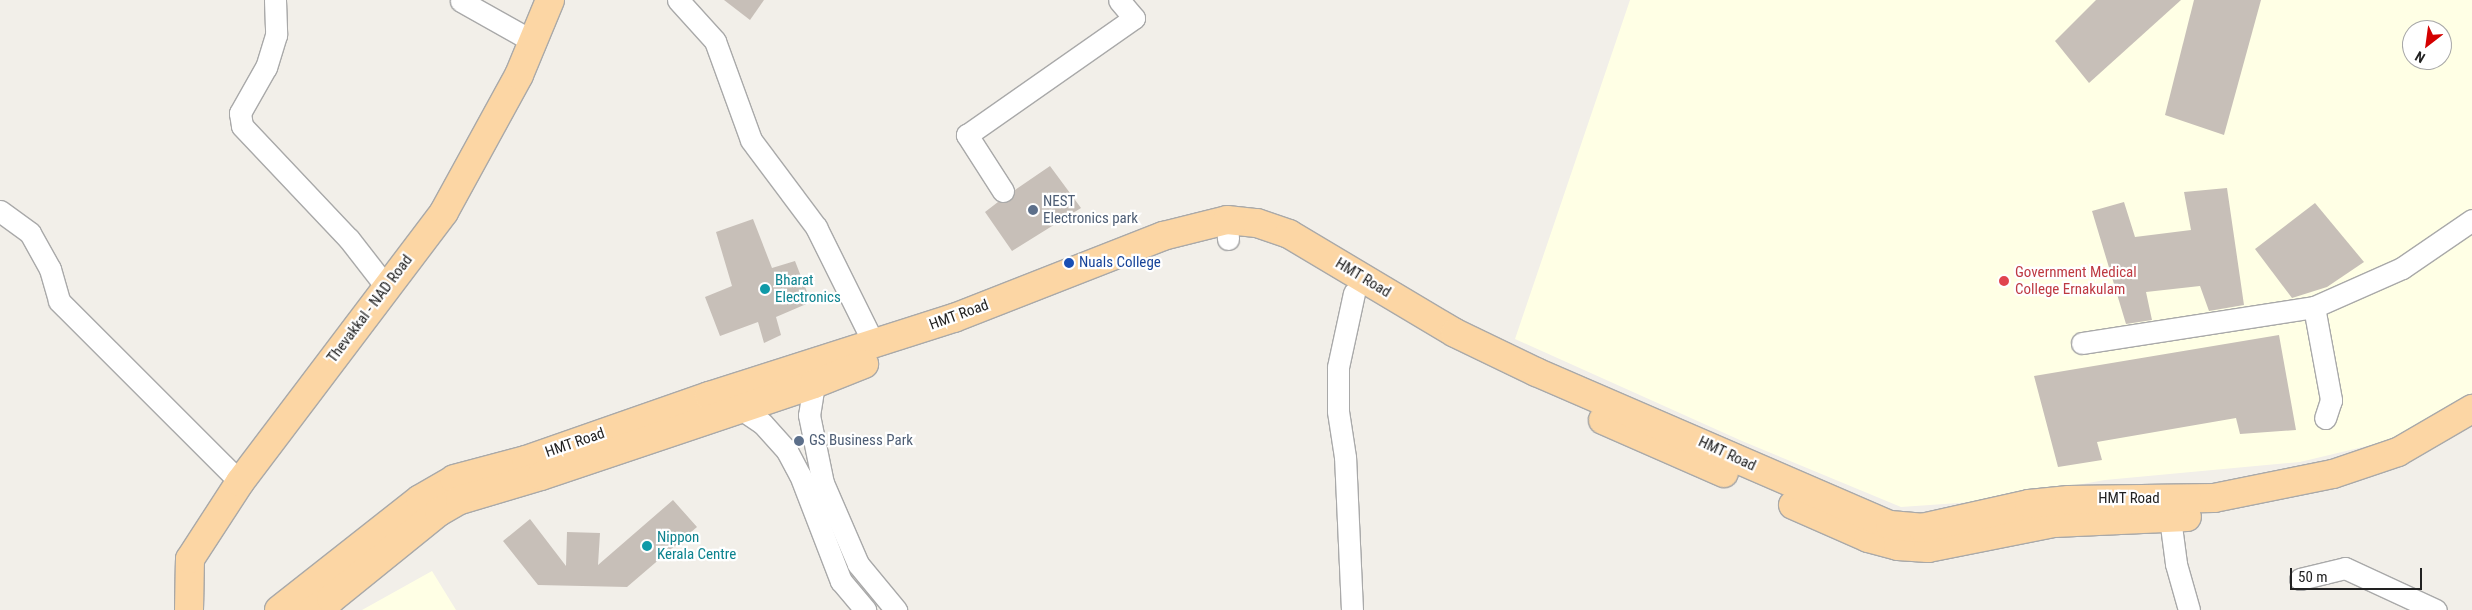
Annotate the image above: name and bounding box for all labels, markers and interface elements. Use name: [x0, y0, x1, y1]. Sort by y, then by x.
north arrow: [2402, 20, 2452, 70]
text: N: [2412, 48, 2428, 66]
place label: NEST Electronics park: [1043, 192, 1138, 227]
marker: NEST Electronics park: [1027, 204, 1039, 216]
street label: Thevakkal - NAD Road: [324, 252, 416, 366]
place label: Nuals College: [1079, 254, 1161, 272]
street label: HMT Road: [1332, 254, 1394, 302]
marker: Nuals College: [1063, 257, 1075, 269]
place label: Government Medical College Ernakulam: [2015, 263, 2137, 298]
place label: Bharat Electronics: [775, 271, 841, 306]
marker: Government Medical College Ernakulam: [1997, 274, 2011, 288]
marker: Bharat Electronics: [759, 283, 771, 295]
street label: HMT Road: [927, 296, 991, 334]
street label: HMT Road: [543, 424, 607, 462]
place label: GS Business Park: [809, 432, 913, 450]
street label: HMT Road: [1695, 433, 1759, 475]
marker: GS Business Park: [793, 435, 805, 447]
street label: HMT Road: [2098, 490, 2160, 508]
place label: Nippon Kerala Centre: [657, 528, 736, 563]
marker: Nippon Kerala Centre: [641, 540, 653, 552]
scale bar: [2292, 558, 2424, 590]
text: 50 m: [2298, 568, 2328, 586]

